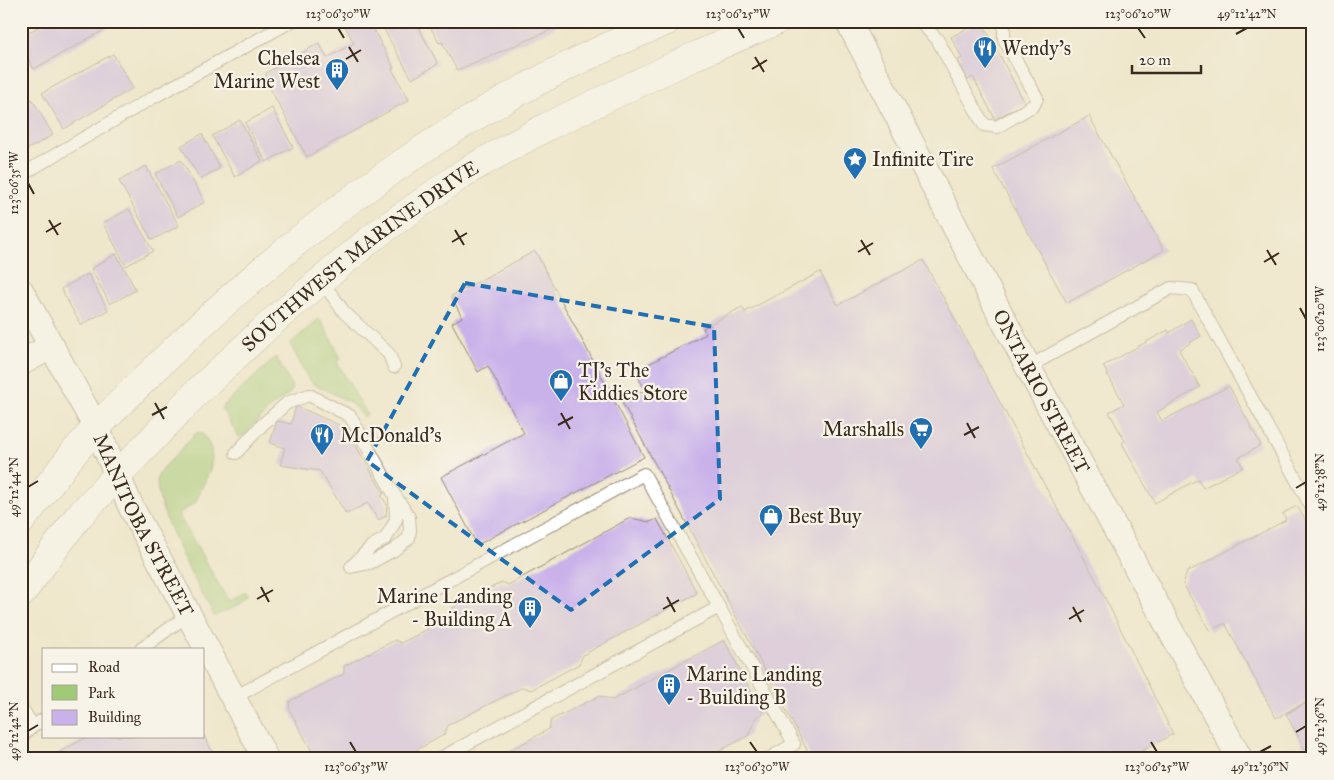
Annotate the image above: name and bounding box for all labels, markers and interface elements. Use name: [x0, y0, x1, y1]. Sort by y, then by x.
text: 123°06'30"W: [306, 7, 371, 21]
text: 123°06'25"W: [706, 7, 771, 21]
text: 123°06'20"W: [1105, 7, 1172, 21]
text: 49°12'42"N: [1217, 7, 1277, 21]
restaurant icon: Wendy's: [972, 35, 998, 69]
place label: Wendy's: [1002, 36, 1071, 60]
scale bar: [1132, 42, 1200, 74]
place label: Chelsea Marine West: [214, 46, 321, 93]
text: 20 m: [1139, 51, 1171, 69]
building icon: Chelsea Marine West: [324, 57, 350, 91]
place icon: Infinite Tire: [842, 146, 868, 180]
place label: Infinite Tire: [872, 147, 974, 171]
text: 123°06'35"W: [7, 151, 21, 215]
street label: SOUTHWEST MARINE DRIVE: [236, 155, 482, 356]
text: 123°06'20"W: [1313, 285, 1327, 352]
street label: ONTARIO STREET: [988, 305, 1095, 478]
place label: TJ's The Kiddies Store: [578, 358, 687, 405]
shop icon: TJ's The Kiddies Store: [548, 368, 574, 402]
supermarket icon: Marshalls: [908, 416, 934, 450]
place label: Marshalls: [822, 417, 904, 441]
restaurant icon: McDonald's: [309, 422, 335, 456]
place label: McDonald's: [340, 423, 442, 447]
street label: MANITOBA STREET: [88, 430, 199, 620]
text: 49°12'38"N: [1313, 453, 1327, 511]
text: 49°12'44"N: [7, 457, 21, 517]
shop icon: Best Buy: [758, 503, 784, 537]
place label: Best Buy: [788, 504, 862, 528]
place label: Marine Landing - Building A: [377, 584, 513, 632]
building icon: Marine Landing - Building A: [517, 595, 543, 629]
legend: [42, 648, 205, 738]
text: Road: [88, 658, 120, 676]
place label: Marine Landing - Building B: [686, 662, 822, 710]
building icon: Marine Landing - Building B: [656, 672, 682, 706]
text: Park: [88, 684, 115, 702]
text: 49°12'36"N: [1313, 697, 1327, 755]
text: 49°12'42"N: [7, 701, 21, 761]
text: Building: [88, 708, 142, 726]
text: 123°06'35"W: [324, 760, 388, 774]
text: 123°06'30"W: [725, 760, 790, 774]
text: 123°06'25"W: [1125, 760, 1190, 774]
text: 49°12'36"N: [1231, 760, 1289, 774]

